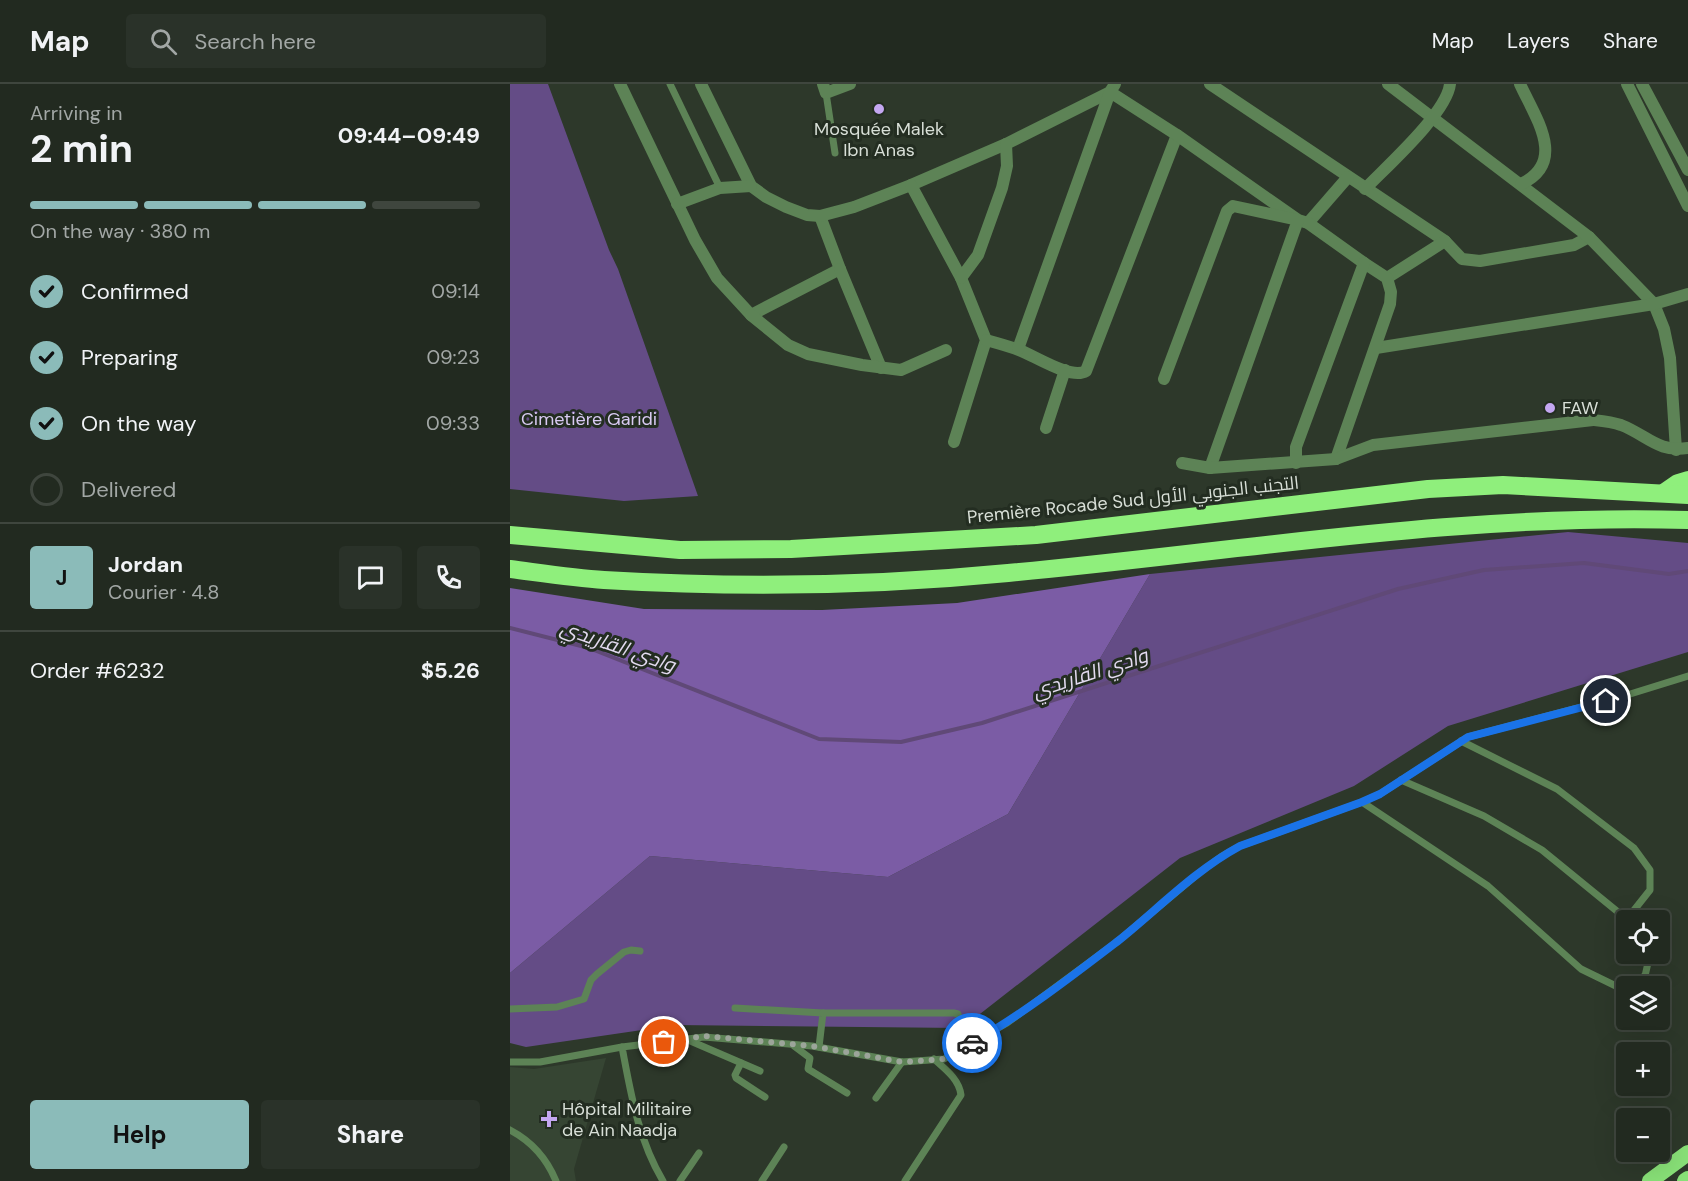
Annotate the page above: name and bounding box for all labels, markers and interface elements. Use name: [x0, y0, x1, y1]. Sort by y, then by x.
search box: [126, 14, 546, 68]
text: Map: [30, 23, 90, 60]
icon: search: [147, 25, 180, 58]
text: Search here: [195, 27, 316, 56]
text: Map: [1432, 27, 1474, 55]
text: Layers: [1507, 27, 1570, 55]
text: Share: [1603, 27, 1658, 55]
text: Arriving in: [30, 100, 122, 126]
marker: Mosquée Malek Ibn Anas: [872, 102, 886, 116]
place label: Mosquée Malek Ibn Anas: [814, 117, 944, 162]
text: 09:44–09:49: [338, 121, 480, 150]
text: 2 min: [30, 123, 133, 174]
text: On the way · 380 m: [30, 218, 210, 244]
icon: check: [30, 275, 63, 308]
text: Confirmed: [81, 277, 189, 306]
text: 09:14: [431, 278, 480, 304]
icon: check: [30, 341, 63, 374]
text: Preparing: [81, 343, 178, 372]
text: 09:23: [426, 344, 480, 370]
place label: FAW: [1562, 396, 1598, 420]
marker: FAW: [1543, 401, 1557, 415]
icon: check: [30, 407, 63, 440]
park label: Cimetière Garidi: [521, 407, 657, 431]
text: On the way: [81, 409, 196, 438]
text: 09:33: [426, 410, 480, 436]
street label: Première Rocade Sud التجنب الجنوبي الأول: [966, 471, 1300, 531]
text: Delivered: [81, 475, 176, 504]
button: chat: [339, 546, 402, 609]
button: phone: [417, 546, 480, 609]
text: Jordan: [108, 550, 183, 579]
text: J: [56, 563, 67, 592]
text: Courier · 4.8: [108, 579, 219, 605]
water label: وادي القاريدي: [556, 614, 680, 681]
water label: وادي القاريدي: [1029, 642, 1153, 707]
text: Order #6232: [30, 656, 164, 685]
text: $5.26: [421, 656, 480, 685]
pin: [1580, 675, 1631, 726]
icon: home: [1589, 684, 1622, 717]
map controls: [1616, 910, 1670, 1162]
button: locate: [1616, 910, 1670, 964]
button: layers: [1616, 976, 1670, 1030]
courier: [942, 1013, 1002, 1073]
pin: [638, 1016, 689, 1067]
icon: bag: [647, 1025, 680, 1058]
icon: car: [956, 1027, 989, 1060]
button: +: [1616, 1042, 1670, 1096]
place label: Hôpital Militaire de Ain Naadja: [562, 1097, 692, 1142]
button: Help: [30, 1100, 249, 1169]
button: Share: [261, 1100, 480, 1169]
button: −: [1616, 1108, 1670, 1162]
marker: Hôpital Militaire de Ain Naadja: [540, 1110, 558, 1128]

